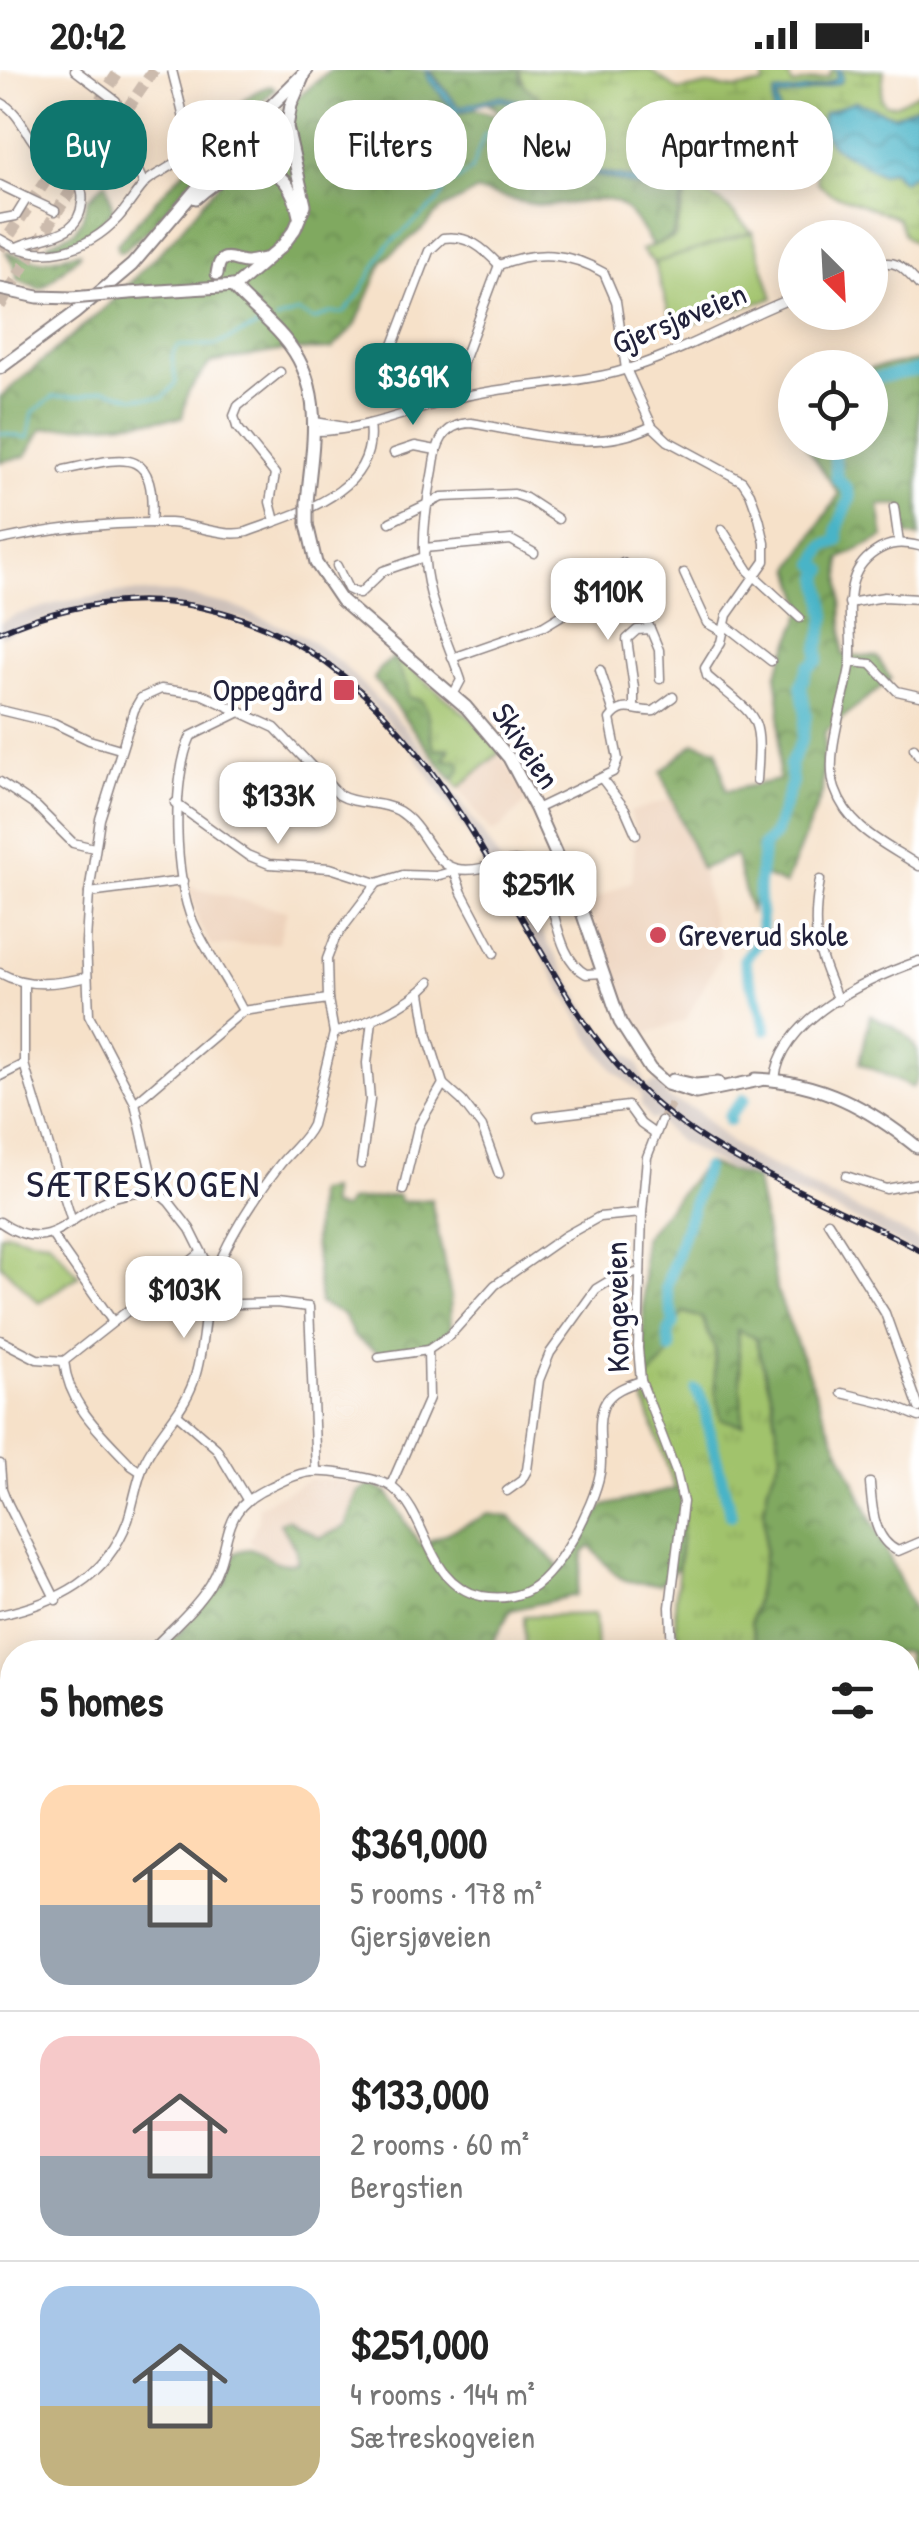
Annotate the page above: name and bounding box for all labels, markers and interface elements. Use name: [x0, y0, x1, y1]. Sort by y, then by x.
text: 20:42: [50, 9, 126, 61]
chip: Buy: [30, 100, 147, 190]
chip: Rent: [167, 100, 294, 190]
chip: Filters: [314, 100, 467, 190]
chip: New: [487, 100, 606, 190]
chip: Apartment: [626, 100, 833, 190]
north arrow: [778, 220, 888, 330]
map controls: [778, 220, 888, 460]
street label: Gjersjøveien: [605, 271, 752, 364]
pin: $369K: [343, 343, 483, 428]
button: locate: [778, 350, 888, 460]
text: $369K: [377, 354, 449, 397]
pin: $110K: [538, 558, 678, 643]
text: $110K: [573, 569, 643, 612]
place label: Oppegård: [212, 668, 322, 711]
marker: Oppegård: [331, 677, 357, 703]
street label: Skiveien: [482, 694, 571, 797]
pin: $133K: [208, 762, 348, 847]
text: $133K: [241, 773, 315, 816]
pin: $251K: [468, 851, 608, 936]
text: $251K: [501, 862, 575, 905]
place label: Greverud skole: [678, 913, 849, 956]
marker: Greverud skole: [647, 924, 669, 946]
district label: SÆTRESKOGEN: [26, 1157, 262, 1209]
street label: Kongeveien: [594, 1241, 639, 1373]
pin: $103K: [114, 1256, 254, 1341]
text: $103K: [147, 1267, 221, 1310]
text: 5 homes: [40, 1672, 163, 1729]
icon: filters: [825, 1673, 880, 1728]
text: $369,000: [350, 1814, 487, 1871]
icon: home: [120, 1825, 240, 1945]
text: 5 rooms · 178 m²: [350, 1871, 542, 1914]
text: Gjersjøveien: [350, 1914, 491, 1957]
text: $133,000: [350, 2065, 489, 2122]
icon: home: [120, 2076, 240, 2196]
text: 2 rooms · 60 m²: [350, 2122, 529, 2165]
text: Bergstien: [350, 2165, 463, 2208]
text: $251,000: [350, 2315, 489, 2372]
icon: home: [120, 2326, 240, 2446]
text: 4 rooms · 144 m²: [350, 2372, 535, 2415]
text: Sætreskogveien: [350, 2415, 535, 2458]

